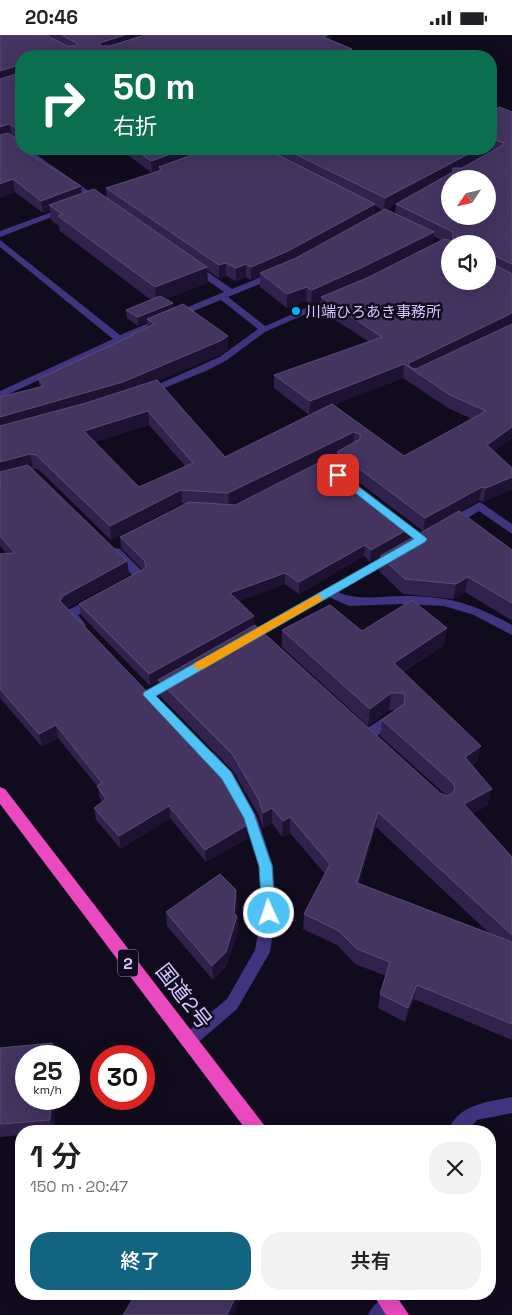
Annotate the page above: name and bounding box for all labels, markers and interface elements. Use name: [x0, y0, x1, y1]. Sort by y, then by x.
text: 20:46: [25, 5, 78, 30]
text: 50 m: [113, 65, 195, 109]
icon: right: [30, 70, 95, 135]
text: 右折: [113, 112, 157, 140]
north arrow: [441, 170, 496, 225]
map controls: [441, 170, 496, 290]
button: sound: [441, 235, 496, 290]
place label: 川端ひろあき事務所: [306, 302, 441, 321]
marker: 川端ひろあき事務所: [290, 305, 302, 317]
pin: [317, 454, 359, 496]
icon: arrive: [324, 461, 352, 489]
position arrow: [242, 886, 294, 938]
road number: 2: [118, 949, 138, 976]
street label: 国道2号: [150, 958, 218, 1034]
speed limit sign: 30: [90, 1045, 155, 1110]
text: 25: [33, 1055, 62, 1087]
text: km/h: [33, 1082, 62, 1098]
text: 1 分: [30, 1137, 81, 1176]
button: close: [429, 1142, 481, 1194]
text: 150 m · 20:47: [30, 1176, 128, 1197]
button: 終了: [30, 1232, 251, 1290]
button: 共有: [261, 1232, 481, 1290]

